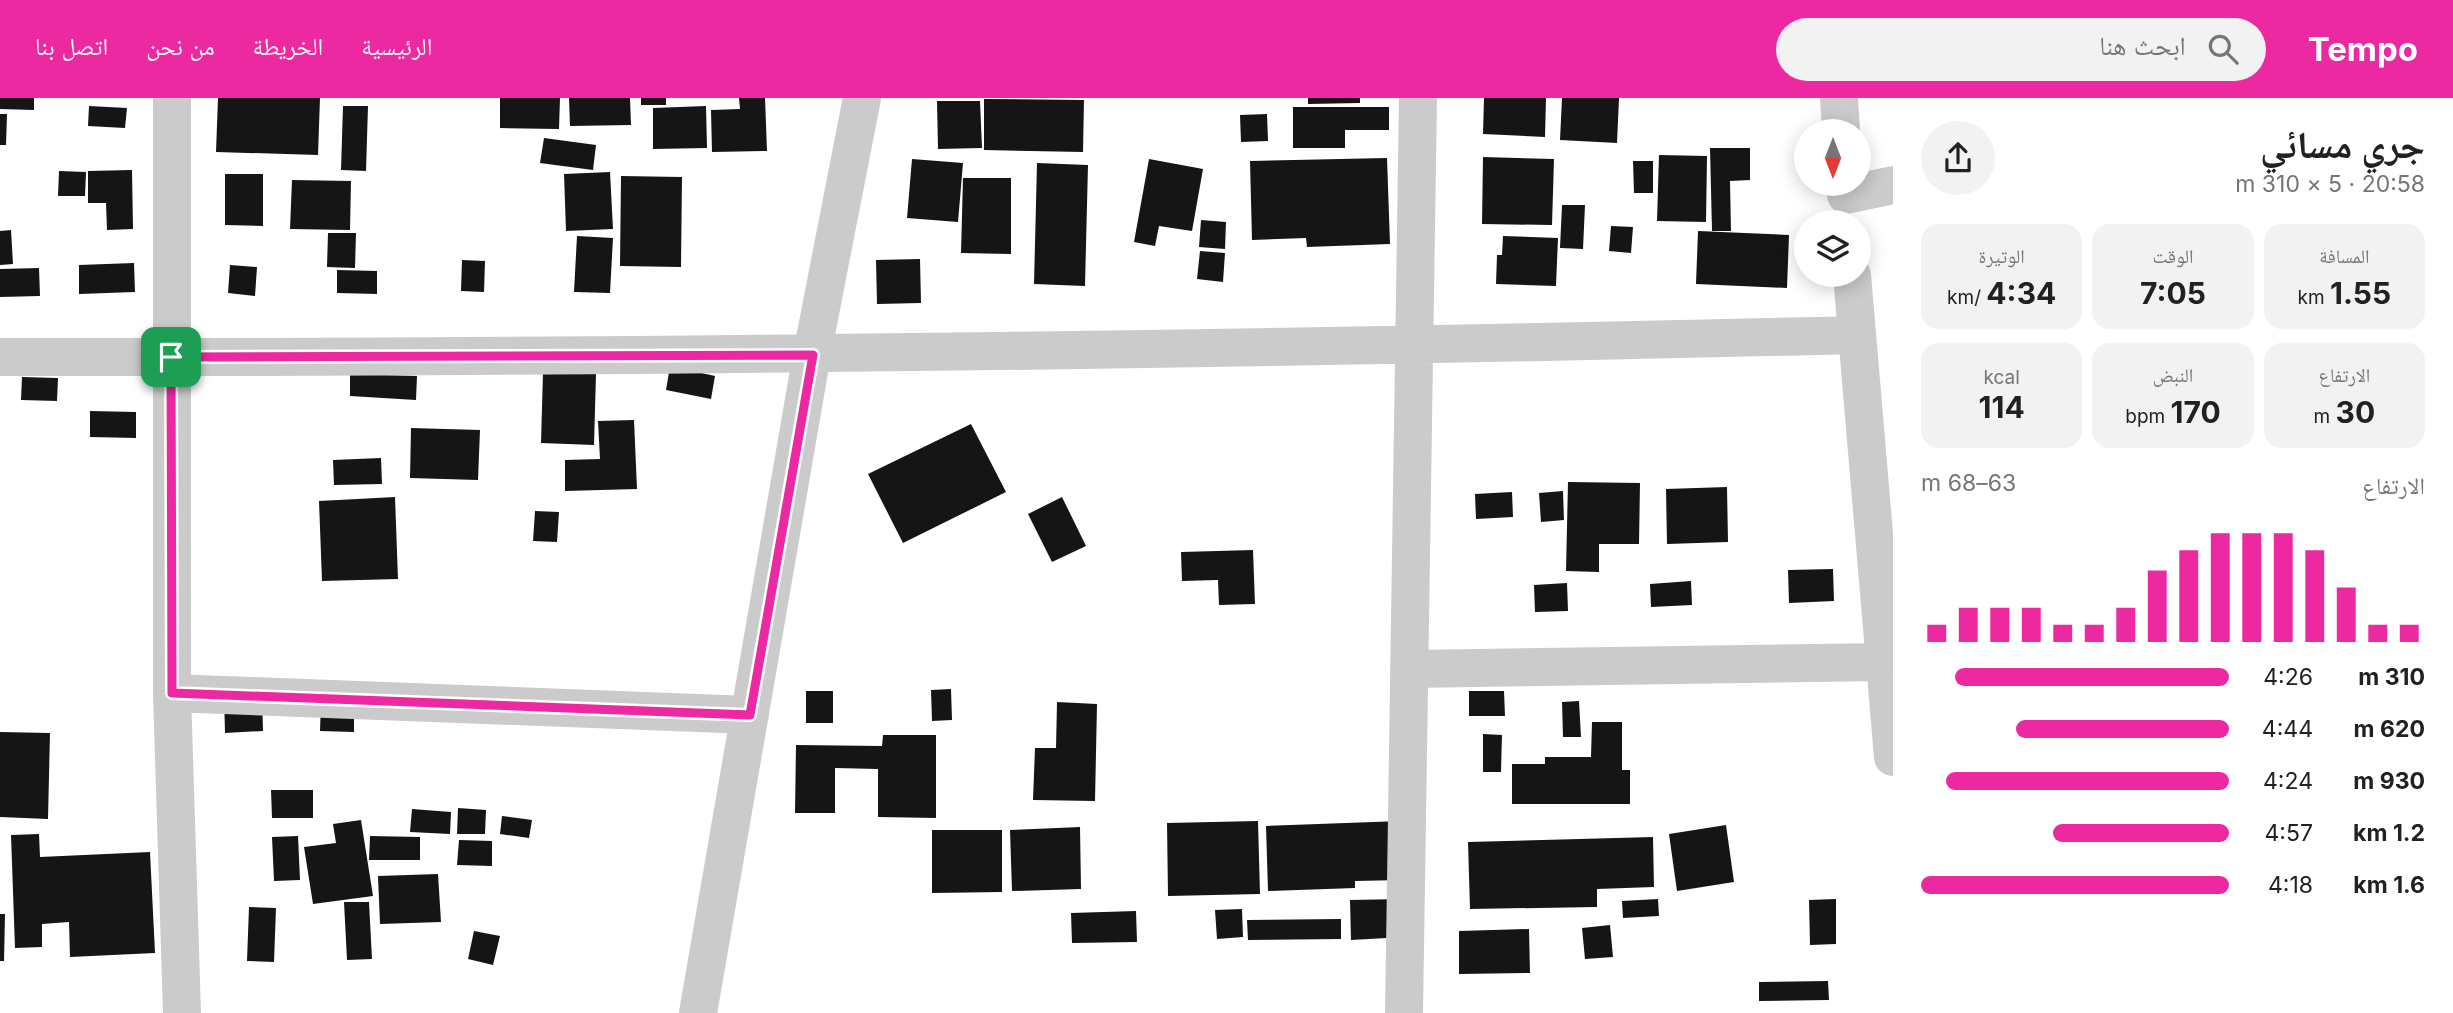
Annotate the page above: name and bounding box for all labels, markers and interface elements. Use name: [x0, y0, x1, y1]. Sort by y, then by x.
search box: [1776, 18, 2266, 81]
text: Tempo: [2308, 29, 2418, 69]
text: ابحث هنا: [2099, 30, 2186, 61]
icon: search: [2204, 30, 2242, 68]
text: اتصل بنا: [35, 32, 108, 61]
text: من نحن: [146, 32, 215, 61]
text: الخريطة: [253, 32, 323, 61]
text: الرئيسية: [361, 32, 432, 61]
north arrow: [1794, 119, 1871, 196]
map controls: [1794, 119, 1871, 287]
button: share: [1921, 121, 1995, 195]
text: جري مسائي: [2260, 121, 2425, 167]
text: 20:58 · 5 × 310 m: [2235, 170, 2425, 198]
button: layers: [1794, 210, 1871, 287]
text: الوتيرة: [1979, 245, 2025, 268]
text: الوقت: [2153, 245, 2193, 268]
text: المسافة: [2319, 245, 2370, 268]
text: 4:34: [1986, 275, 2056, 311]
text: 7:05: [2140, 275, 2206, 311]
text: 1.55: [2330, 275, 2391, 311]
text: /km: [1947, 286, 1986, 309]
text: km: [2298, 286, 2330, 309]
pin: [141, 327, 201, 387]
icon: arrive: [152, 338, 190, 376]
text: النبض: [2153, 364, 2193, 387]
text: الارتفاع: [2318, 364, 2370, 387]
text: kcal: [1984, 366, 2020, 389]
text: 114: [1979, 389, 2025, 425]
text: 170: [2171, 394, 2221, 430]
text: 30: [2336, 394, 2375, 430]
text: bpm: [2125, 405, 2171, 428]
text: m: [2314, 405, 2336, 428]
text: 63–68 m: [1921, 469, 2016, 497]
text: الارتفاع: [2362, 472, 2425, 500]
text: 4:26: [2263, 663, 2313, 691]
text: 310 m: [2358, 663, 2425, 691]
text: 4:44: [2262, 715, 2313, 743]
text: 620 m: [2354, 715, 2425, 743]
text: 4:24: [2263, 767, 2313, 795]
text: 930 m: [2353, 767, 2425, 795]
text: 4:57: [2265, 819, 2313, 847]
text: 1.2 km: [2353, 819, 2425, 847]
text: 4:18: [2268, 871, 2313, 899]
text: 1.6 km: [2353, 871, 2425, 899]

